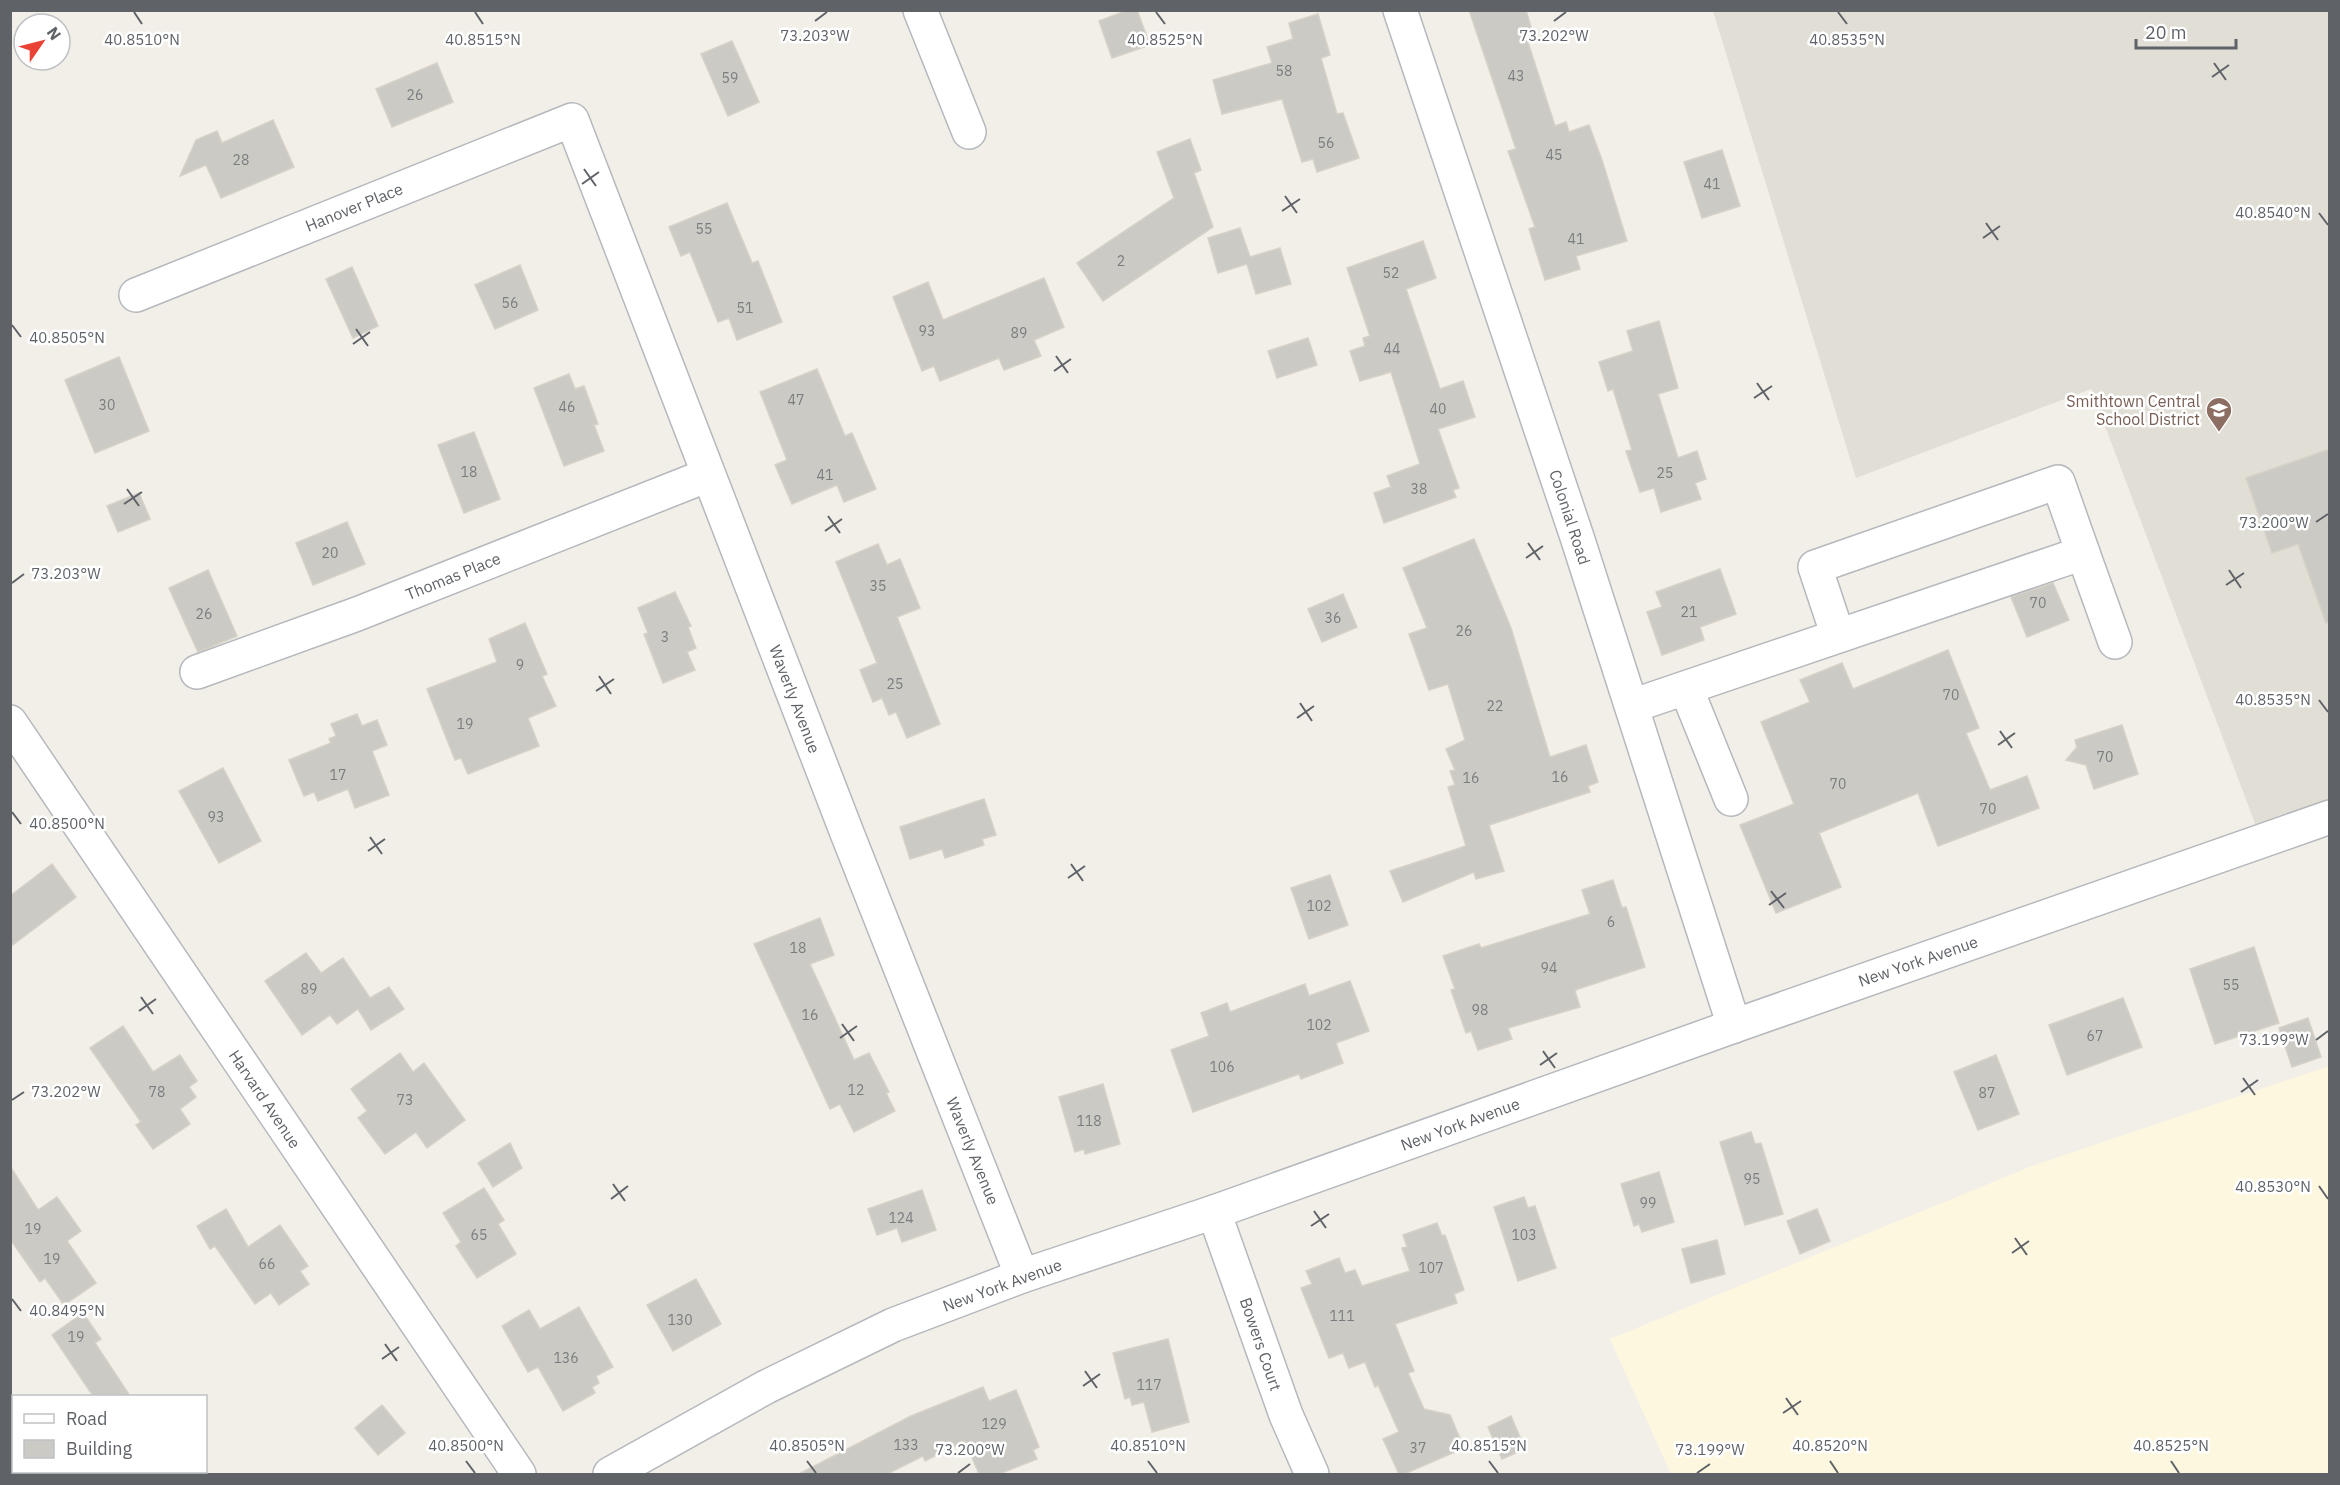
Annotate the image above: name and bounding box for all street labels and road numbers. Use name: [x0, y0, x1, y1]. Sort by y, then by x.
street label: Hanover Place: [302, 178, 406, 236]
street label: Colonial Road: [1545, 467, 1595, 567]
street label: Thomas Place: [403, 548, 504, 604]
street label: Waverly Avenue: [765, 642, 825, 756]
street label: New York Avenue: [1856, 931, 1981, 991]
street label: Harvard Avenue: [225, 1046, 305, 1152]
street label: New York Avenue: [1398, 1093, 1522, 1155]
street label: Waverly Avenue: [942, 1094, 1004, 1208]
street label: New York Avenue: [940, 1254, 1064, 1316]
street label: Bowers Court: [1236, 1295, 1286, 1393]

